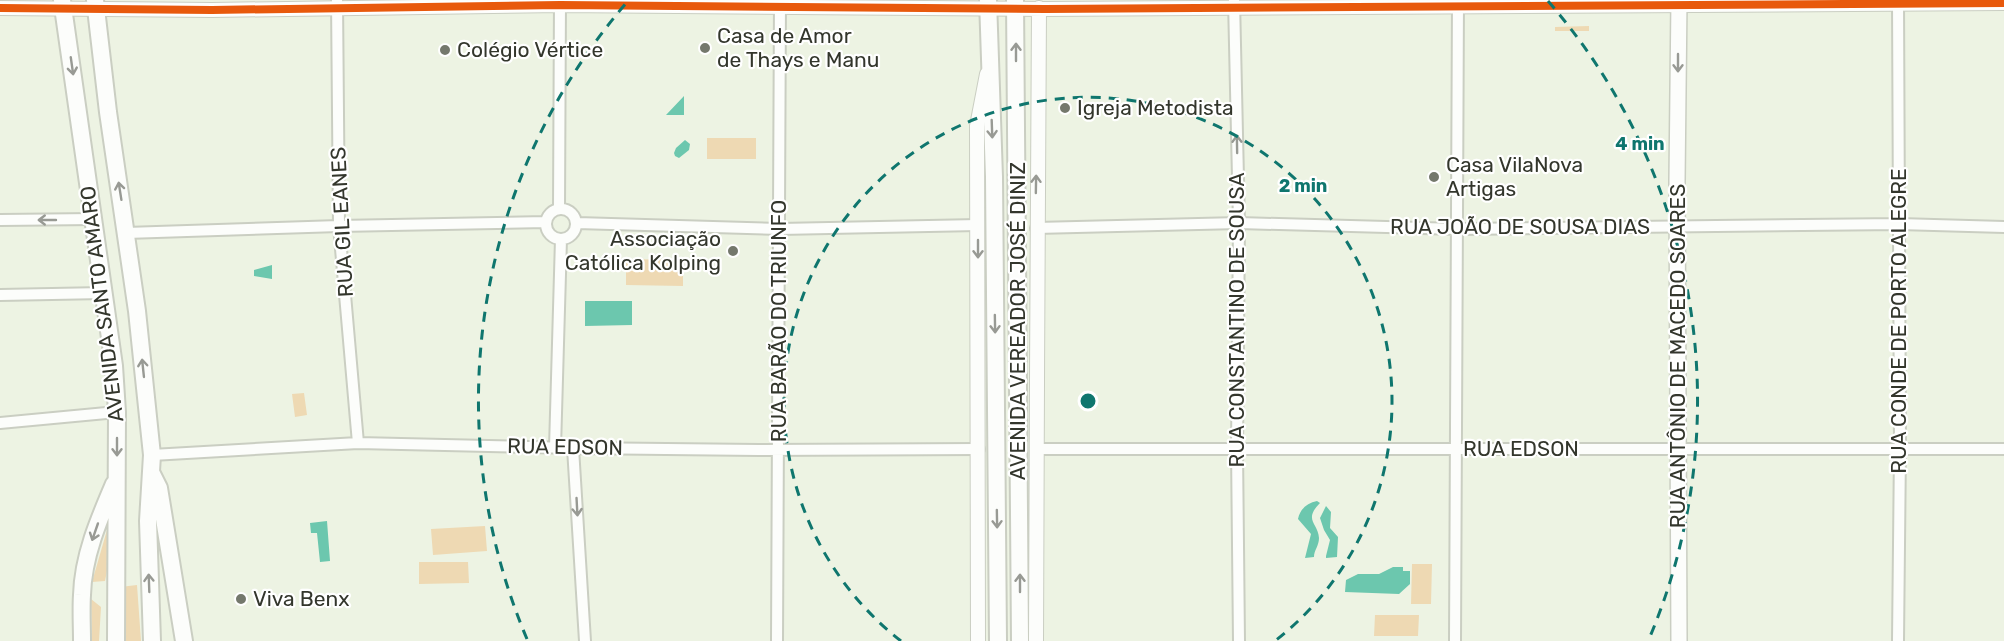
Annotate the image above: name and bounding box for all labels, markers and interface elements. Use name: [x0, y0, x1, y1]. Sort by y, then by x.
place label: Casa de Amor de Thays e Manu: [717, 23, 879, 72]
place label: Colégio Vértice: [457, 37, 603, 62]
marker: Casa de Amor de Thays e Manu: [698, 41, 712, 55]
one-way arrow: [1010, 42, 1022, 62]
marker: Colégio Vértice: [438, 43, 452, 57]
one-way arrow: [1672, 52, 1684, 72]
one-way arrow: [67, 55, 78, 75]
place label: Igreja Metodista: [1077, 95, 1234, 120]
marker: Igreja Metodista: [1058, 101, 1072, 115]
one-way arrow: [986, 119, 997, 139]
text: 4 min: [1615, 133, 1665, 155]
one-way arrow: [1231, 134, 1243, 154]
street label: RUA GIL EANES: [325, 146, 358, 298]
place label: Casa VilaNova Artigas: [1446, 152, 1583, 201]
street label: AVENIDA VEREADOR JOSÉ DINIZ: [1005, 162, 1030, 480]
street label: RUA CONDE DE PORTO ALEGRE: [1886, 168, 1911, 474]
marker: Casa VilaNova Artigas: [1427, 170, 1441, 184]
street label: RUA CONSTANTINO DE SOUSA: [1224, 173, 1249, 467]
one-way arrow: [1031, 174, 1042, 194]
text: 2 min: [1279, 175, 1327, 197]
one-way arrow: [114, 181, 125, 201]
street label: RUA ANTÔNIO DE MACEDO SOARES: [1665, 184, 1690, 528]
street label: AVENIDA SANTO AMARO: [75, 185, 128, 424]
street label: RUA BARÃO DO TRIUNFO: [766, 200, 791, 442]
one-way arrow: [37, 214, 57, 226]
street label: RUA JOÃO DE SOUSA DIAS: [1390, 214, 1650, 239]
place label: Associação Católica Kolping: [565, 226, 721, 275]
one-way arrow: [972, 238, 984, 258]
marker: Associação Católica Kolping: [726, 244, 740, 258]
one-way arrow: [989, 314, 1001, 334]
one-way arrow: [137, 358, 148, 378]
centre of rings: [1078, 391, 1098, 411]
street label: RUA EDSON: [507, 433, 623, 460]
one-way arrow: [111, 436, 123, 456]
street label: RUA EDSON: [1463, 436, 1579, 461]
one-way arrow: [571, 496, 582, 516]
one-way arrow: [991, 509, 1003, 529]
one-way arrow: [89, 522, 100, 541]
one-way arrow: [144, 573, 155, 593]
one-way arrow: [1014, 573, 1026, 593]
place label: Viva Benx: [253, 586, 350, 611]
marker: Viva Benx: [234, 592, 248, 606]

